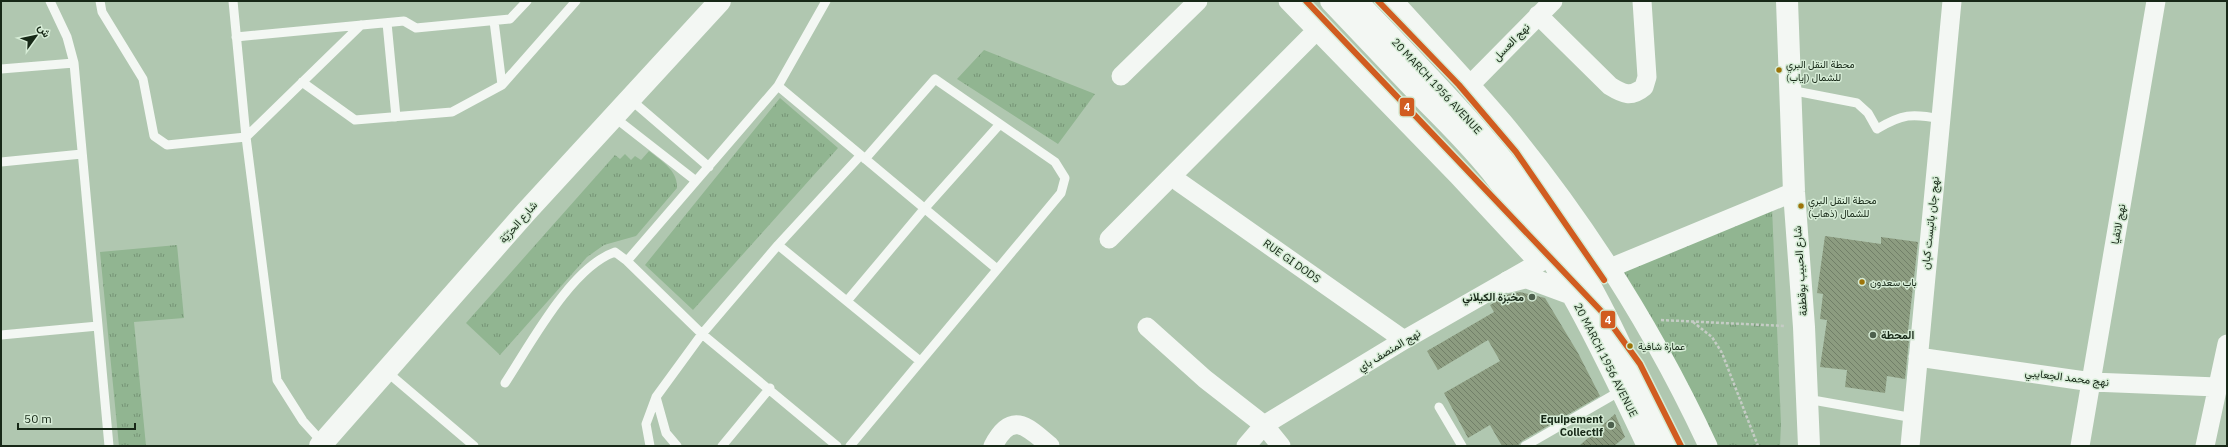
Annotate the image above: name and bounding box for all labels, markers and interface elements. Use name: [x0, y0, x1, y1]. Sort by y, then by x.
north arrow: [16, 16, 56, 56]
street label: نهج العسل: [1489, 20, 1533, 65]
text: ش: [35, 21, 54, 40]
street label: 20 MARCH 1956 AVENUE: [1389, 35, 1485, 137]
place label: محطة النقل البري للشمال (إياب): [1786, 58, 1855, 84]
marker: محطة النقل البري للشمال (إياب): [1774, 65, 1784, 75]
line badge: 4: [1399, 97, 1415, 117]
text: 4: [1404, 100, 1411, 114]
street label: نهج جان باتيست كبان: [1918, 176, 1943, 270]
place label: محطة النقل البري للشمال (ذهاب): [1808, 194, 1877, 220]
street label: شارع الحرّيّة: [496, 198, 541, 247]
marker: محطة النقل البري للشمال (ذهاب): [1796, 201, 1806, 211]
street label: نهج لاتفيا: [2108, 203, 2129, 245]
street label: شارع الحبيب بوقطفة: [1790, 225, 1811, 317]
street label: RUE GI DODS: [1261, 236, 1323, 286]
place label: باب سعدون: [1870, 276, 1917, 289]
marker: باب سعدون: [1857, 277, 1867, 287]
place label: مخبزة الكيلاني: [1462, 290, 1524, 306]
marker: مخبزة الكيلاني: [1527, 292, 1537, 302]
street label: 20 MARCH 1956 AVENUE: [1571, 301, 1641, 419]
line badge: 4: [1600, 310, 1616, 329]
text: 4: [1605, 313, 1612, 327]
street label: نهج المنصف باي: [1355, 326, 1424, 377]
place label: المحطة: [1881, 328, 1914, 342]
marker: المحطة: [1868, 330, 1878, 340]
place label: عمارة شافية: [1638, 340, 1685, 353]
marker: عمارة شافية: [1625, 341, 1635, 351]
street label: نهج محمد الجعايبي: [2024, 365, 2110, 392]
scale bar: [18, 405, 135, 431]
text: 50 m: [24, 411, 52, 426]
place label: Equipement Collectif: [1540, 412, 1603, 439]
marker: Equipement Collectif: [1606, 420, 1616, 430]

